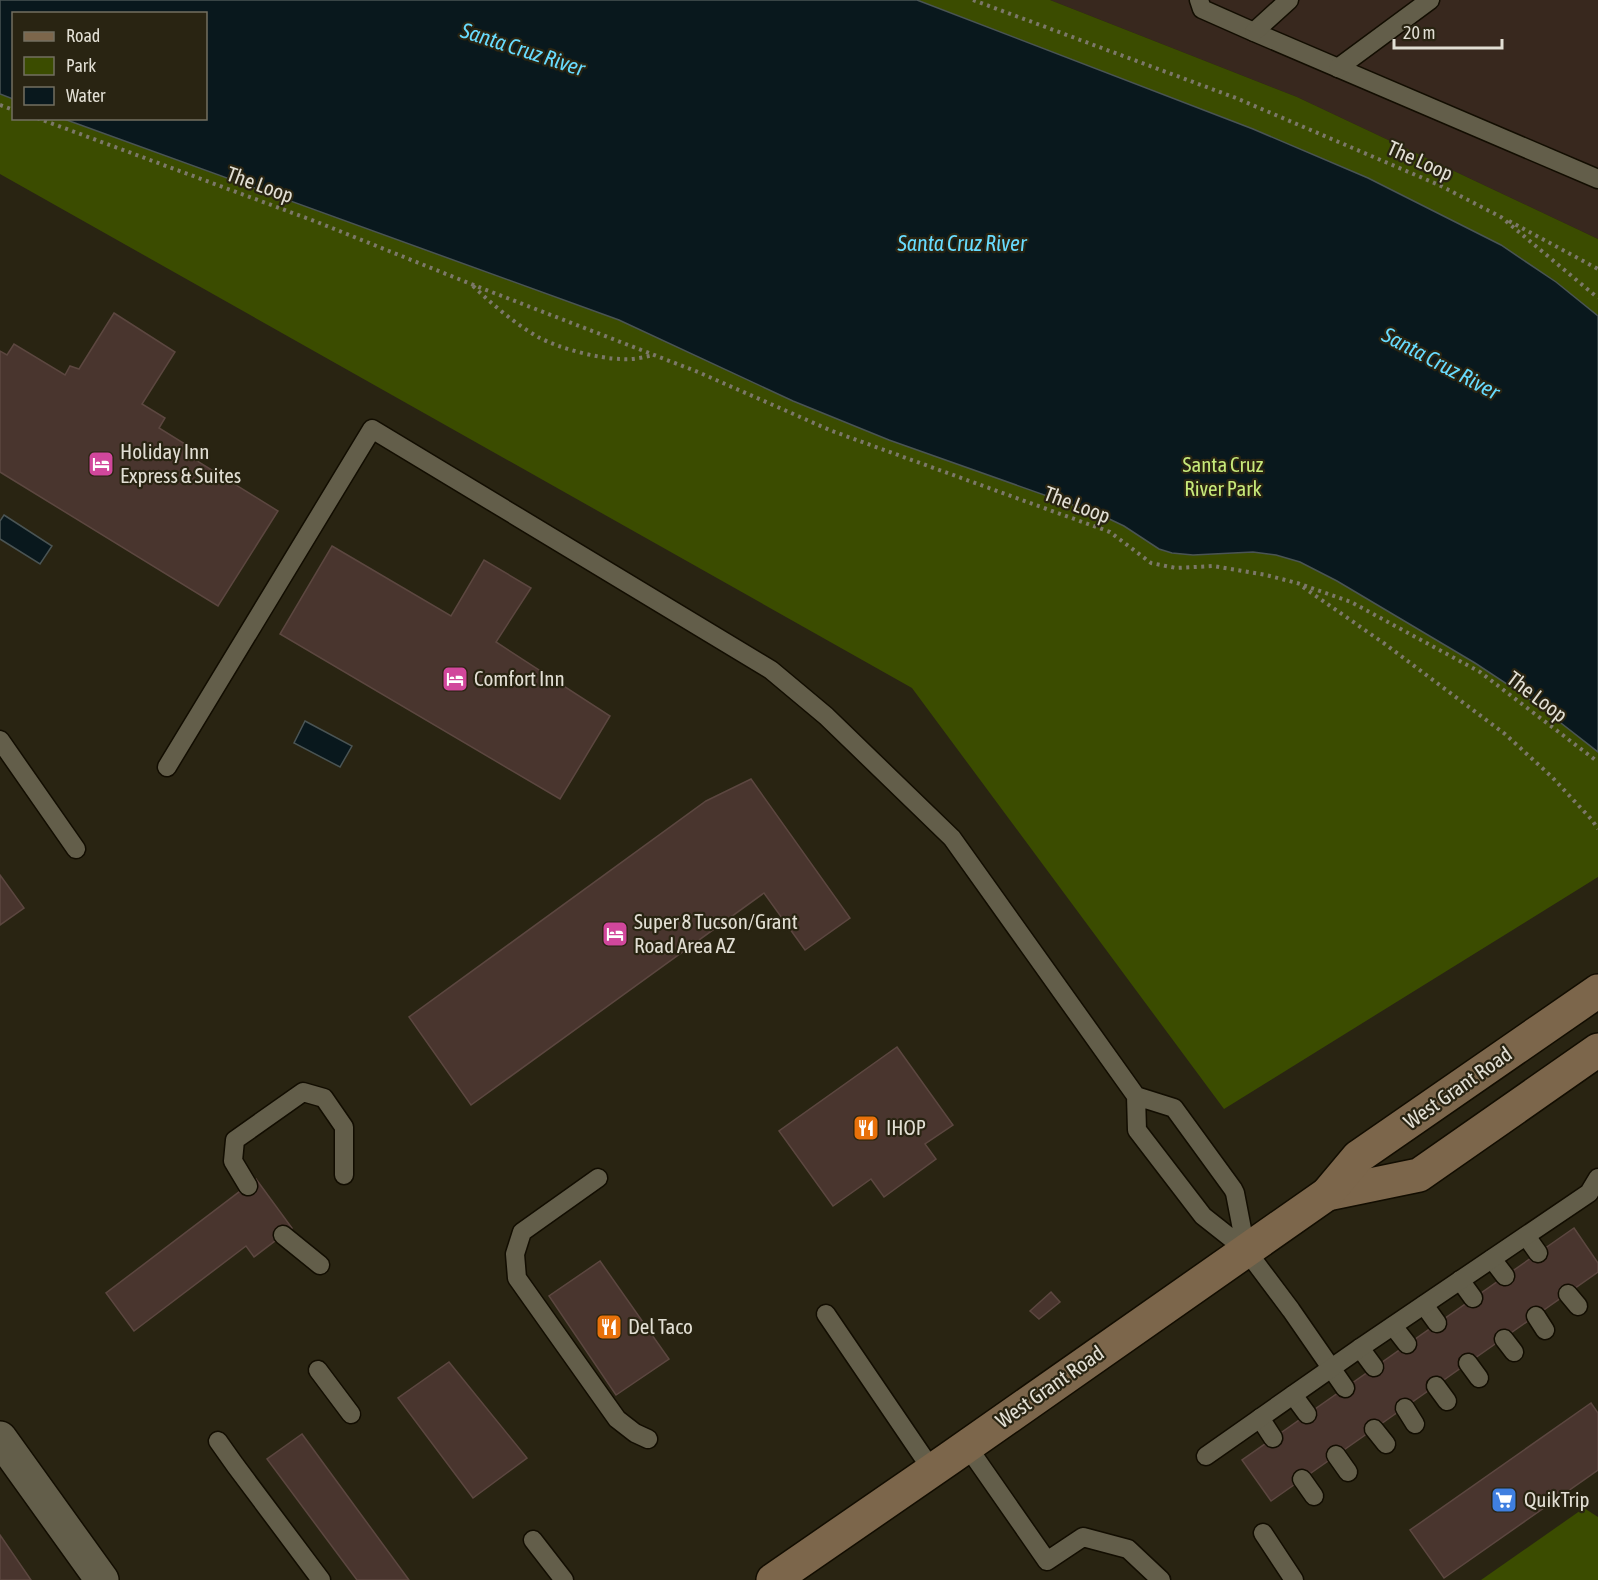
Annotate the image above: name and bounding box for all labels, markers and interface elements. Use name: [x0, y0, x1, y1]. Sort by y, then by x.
legend: [12, 12, 207, 120]
scale bar: [1394, 12, 1502, 50]
water label: Santa Cruz River: [457, 16, 590, 82]
text: 20 m: [1403, 22, 1435, 43]
text: Road: [66, 25, 100, 46]
text: Park: [66, 55, 96, 76]
text: Water: [66, 85, 106, 106]
street label: The Loop: [1384, 135, 1457, 185]
street label: The Loop: [224, 161, 297, 207]
water label: Santa Cruz River: [897, 230, 1028, 256]
water label: Santa Cruz River: [1377, 321, 1505, 405]
place label: Holiday Inn Express & Suites: [120, 439, 241, 487]
hotel icon: Holiday Inn Express & Suites: [86, 449, 116, 479]
park label: Santa Cruz River Park: [1183, 452, 1264, 500]
street label: The Loop: [1041, 480, 1114, 528]
hotel icon: Comfort Inn: [440, 664, 470, 694]
place label: Comfort Inn: [474, 666, 565, 690]
street label: The Loop: [1503, 666, 1572, 727]
place label: Super 8 Tucson/Grant Road Area AZ: [634, 909, 798, 957]
hotel icon: Super 8 Tucson/Grant Road Area AZ: [600, 919, 630, 949]
street label: West Grant Road: [1399, 1041, 1516, 1133]
restaurant icon: IHOP: [851, 1113, 881, 1143]
place label: IHOP: [886, 1115, 926, 1139]
restaurant icon: Del Taco: [594, 1312, 624, 1342]
place label: Del Taco: [628, 1314, 693, 1338]
street label: West Grant Road: [991, 1340, 1108, 1432]
supermarket icon: QuikTrip: [1489, 1485, 1519, 1515]
place label: QuikTrip: [1524, 1487, 1589, 1511]

